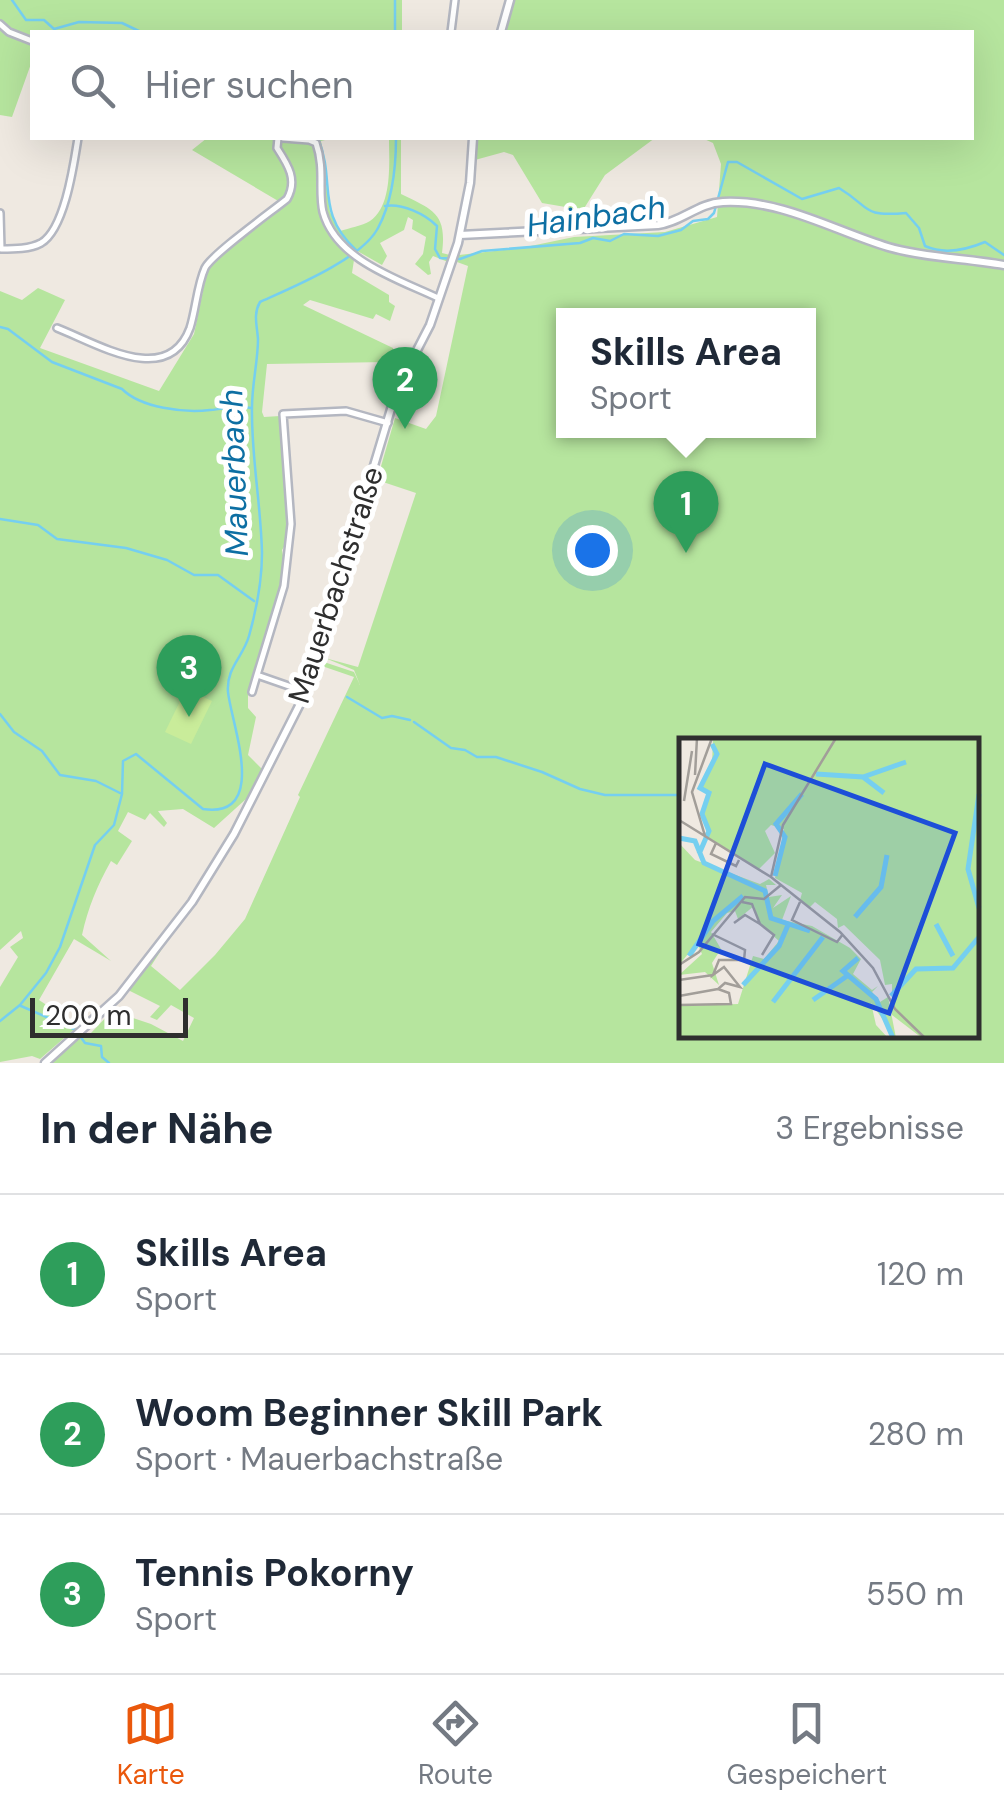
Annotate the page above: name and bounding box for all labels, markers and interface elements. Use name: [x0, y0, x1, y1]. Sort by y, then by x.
search box: [30, 30, 974, 140]
icon: search: [65, 58, 120, 113]
text: Hier suchen: [145, 60, 354, 110]
water label: Hainbach: [524, 185, 668, 247]
popup: [556, 308, 816, 438]
text: Skills Area: [590, 327, 782, 377]
pin: 2: [372, 346, 438, 429]
text: Sport: [590, 377, 672, 419]
water label: Mauerbach: [210, 389, 258, 557]
street label: Mauerbachstraße: [279, 462, 392, 708]
pin: 1: [654, 470, 718, 553]
your location: [567, 525, 618, 576]
pin: 3: [156, 634, 222, 717]
inset map: [679, 738, 979, 1038]
scale bar: [30, 993, 188, 1038]
text: 200 m: [45, 997, 132, 1034]
text: In der Nähe: [40, 1101, 274, 1156]
text: 3 Ergebnisse: [775, 1107, 964, 1149]
text: Skills Area: [135, 1228, 327, 1278]
text: 1: [67, 1253, 78, 1295]
text: 120 m: [877, 1253, 964, 1295]
text: Sport: [135, 1278, 217, 1320]
text: Woom Beginner Skill Park: [135, 1388, 603, 1438]
text: 2: [63, 1413, 82, 1455]
text: 280 m: [868, 1413, 964, 1455]
text: Sport · Mauerbachstraße: [135, 1438, 503, 1480]
text: Tennis Pokorny: [135, 1548, 414, 1598]
text: 3: [63, 1573, 82, 1615]
text: 550 m: [866, 1573, 964, 1615]
text: Sport: [135, 1598, 217, 1640]
tab: Karte: [117, 1696, 185, 1793]
tab: Route: [418, 1696, 493, 1793]
tab: Gespeichert: [727, 1696, 887, 1793]

